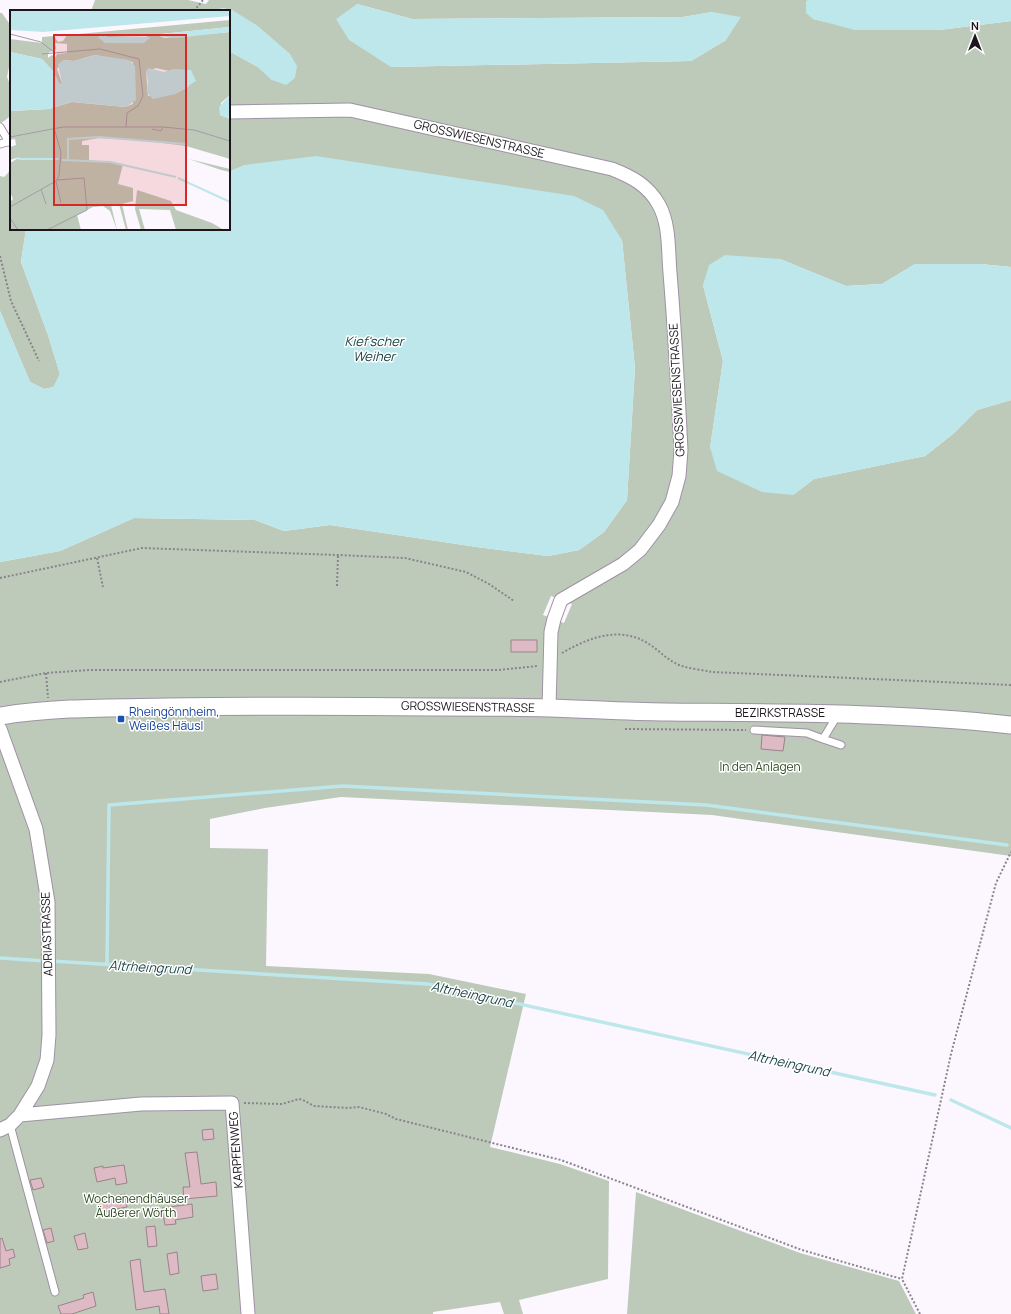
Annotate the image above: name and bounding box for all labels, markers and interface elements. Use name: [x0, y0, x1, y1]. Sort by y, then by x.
inset map: [10, 10, 230, 230]
north arrow: [955, 16, 995, 56]
text: N: [971, 18, 979, 33]
street label: GROSSWIESENSTRASSE: [412, 115, 546, 162]
street label: GROSSWIESENSTRASSE: [665, 323, 688, 457]
water label: Kief'scher Weiher: [344, 332, 406, 365]
street label: GROSSWIESENSTRASSE: [401, 697, 535, 716]
place label: Rheingönnheim, Weißes Häusl: [129, 703, 219, 734]
street label: BEZIRKSTRASSE: [735, 704, 825, 721]
marker: Rheingönnheim, Weißes Häusl: [116, 714, 126, 724]
park label: In den Anlagen: [719, 758, 801, 775]
street label: ADRIASTRASSE: [37, 891, 56, 977]
water label: Altrheingrund: [108, 956, 194, 978]
water label: Altrheingrund: [430, 977, 517, 1012]
water label: Altrheingrund: [747, 1046, 834, 1081]
street label: KARPFENWEG: [224, 1111, 247, 1189]
park label: Wochenendhäuser Äußerer Wörth: [84, 1190, 189, 1221]

